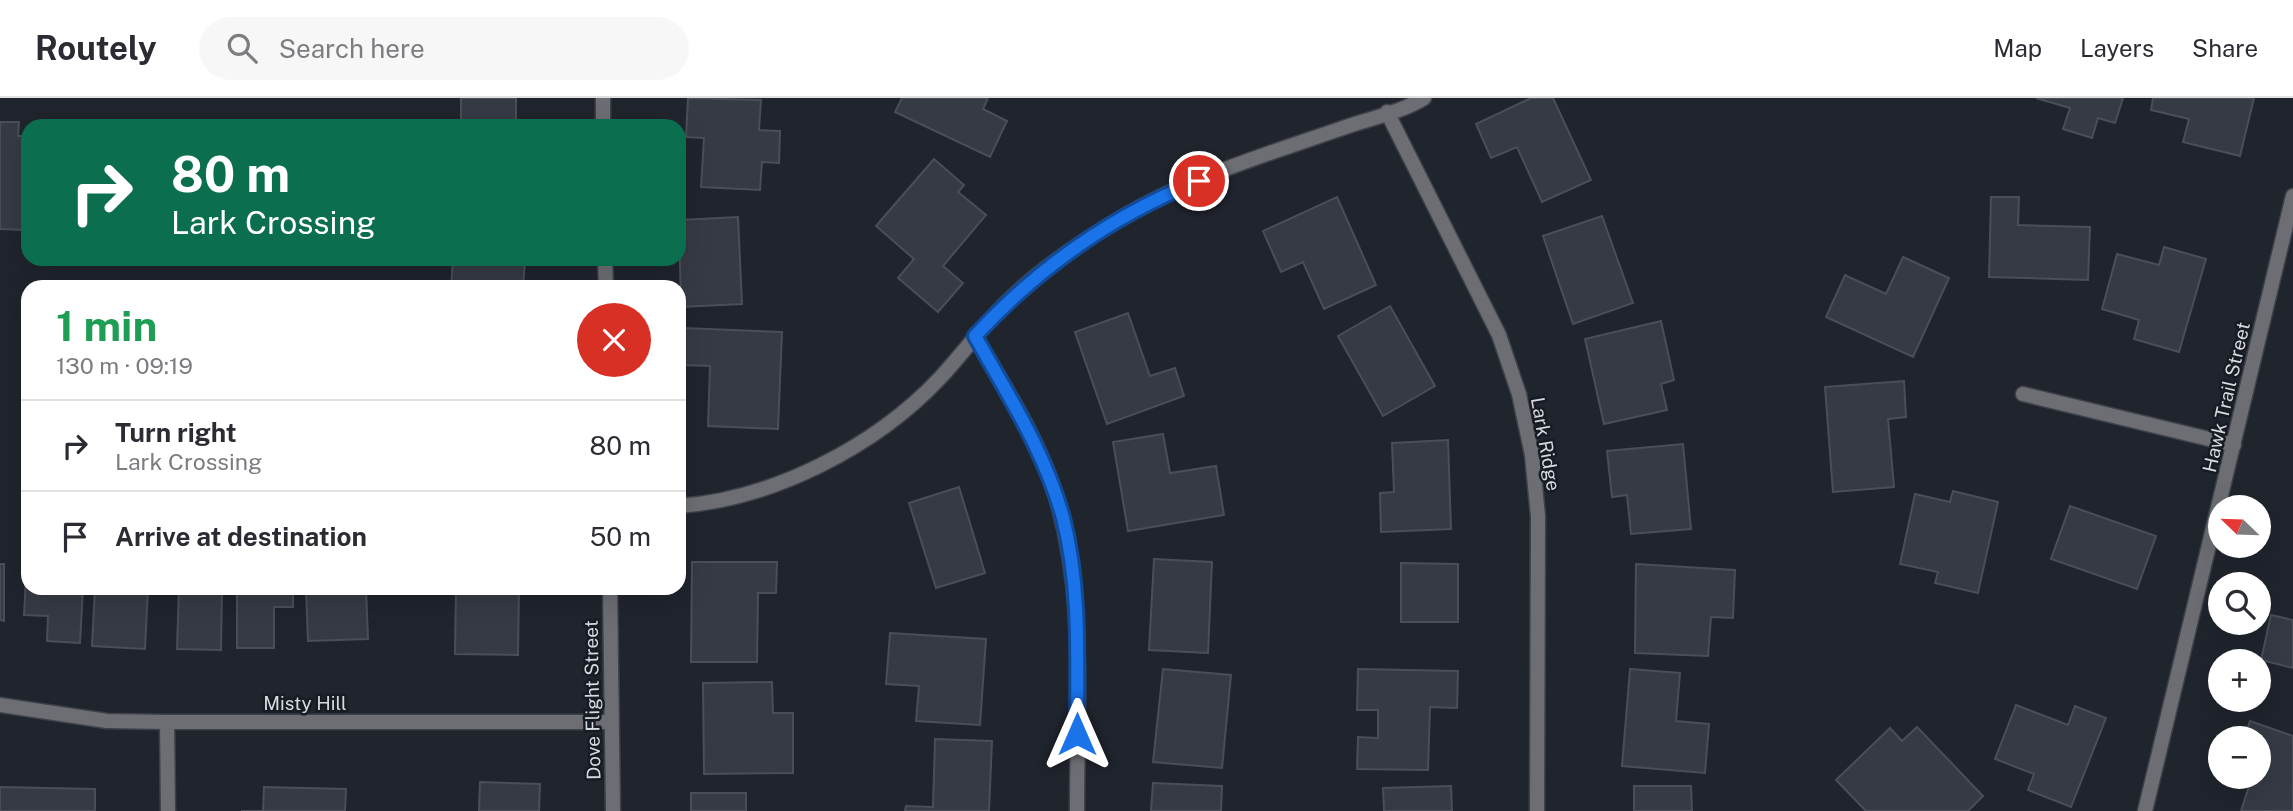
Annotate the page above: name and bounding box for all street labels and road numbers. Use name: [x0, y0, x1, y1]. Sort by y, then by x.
street label: Hawk Trail Street: [2198, 320, 2254, 474]
street label: Lark Ridge: [1527, 395, 1565, 493]
street label: Dove Flight Street: [580, 620, 604, 780]
street label: Misty Hill: [263, 692, 347, 714]

